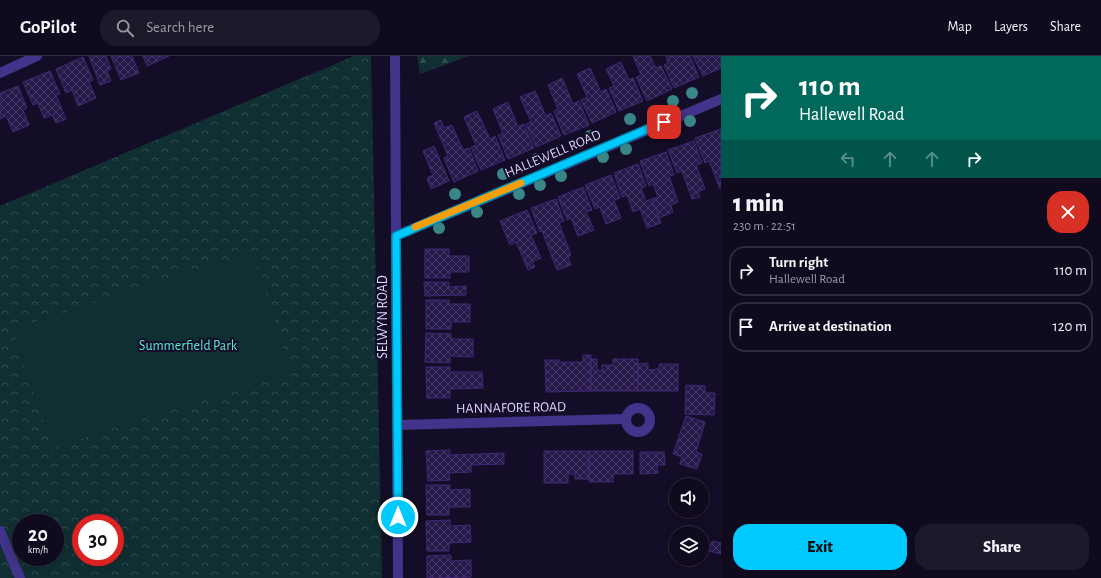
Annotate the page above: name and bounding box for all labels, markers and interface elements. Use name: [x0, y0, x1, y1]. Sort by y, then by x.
search box: [100, 10, 380, 46]
icon: search: [114, 17, 136, 39]
text: GoPilot: [20, 18, 76, 37]
text: Search here: [146, 20, 214, 35]
text: Map: [947, 20, 972, 34]
text: Layers: [994, 20, 1028, 34]
text: Share: [1050, 20, 1081, 34]
icon: right: [733, 72, 785, 124]
text: 110 m: [799, 73, 861, 101]
pin: [647, 105, 681, 139]
text: Hallewell Road: [799, 106, 904, 124]
icon: arrive: [653, 111, 675, 133]
street label: HALLEWELL ROAD: [503, 127, 603, 181]
icon: left: [837, 148, 859, 170]
icon: ahead: [879, 148, 901, 170]
icon: ahead: [921, 148, 943, 170]
icon: right: [963, 148, 985, 170]
button: close: [1047, 191, 1089, 233]
text: 1 min: [733, 192, 784, 216]
text: 230 m · 22:51: [733, 220, 796, 233]
text: Turn right: [769, 255, 828, 270]
icon: right: [735, 260, 757, 282]
text: 110 m: [1054, 263, 1087, 278]
text: Hallewell Road: [769, 273, 845, 286]
street label: SELWYN ROAD: [376, 275, 390, 359]
icon: arrive: [735, 316, 757, 338]
text: Arrive at destination: [769, 319, 892, 334]
text: 120 m: [1053, 319, 1087, 334]
park label: Summerfield Park: [139, 339, 238, 353]
street label: HANNAFORE ROAD: [456, 400, 566, 416]
map controls: [669, 478, 709, 566]
button: sound: [669, 478, 709, 518]
position arrow: [377, 496, 419, 538]
speed limit sign: 30: [72, 514, 124, 566]
button: Exit: [733, 524, 907, 570]
button: Share: [915, 524, 1089, 570]
text: 20: [28, 525, 48, 545]
button: layers: [669, 526, 709, 566]
text: km/h: [28, 545, 48, 555]

